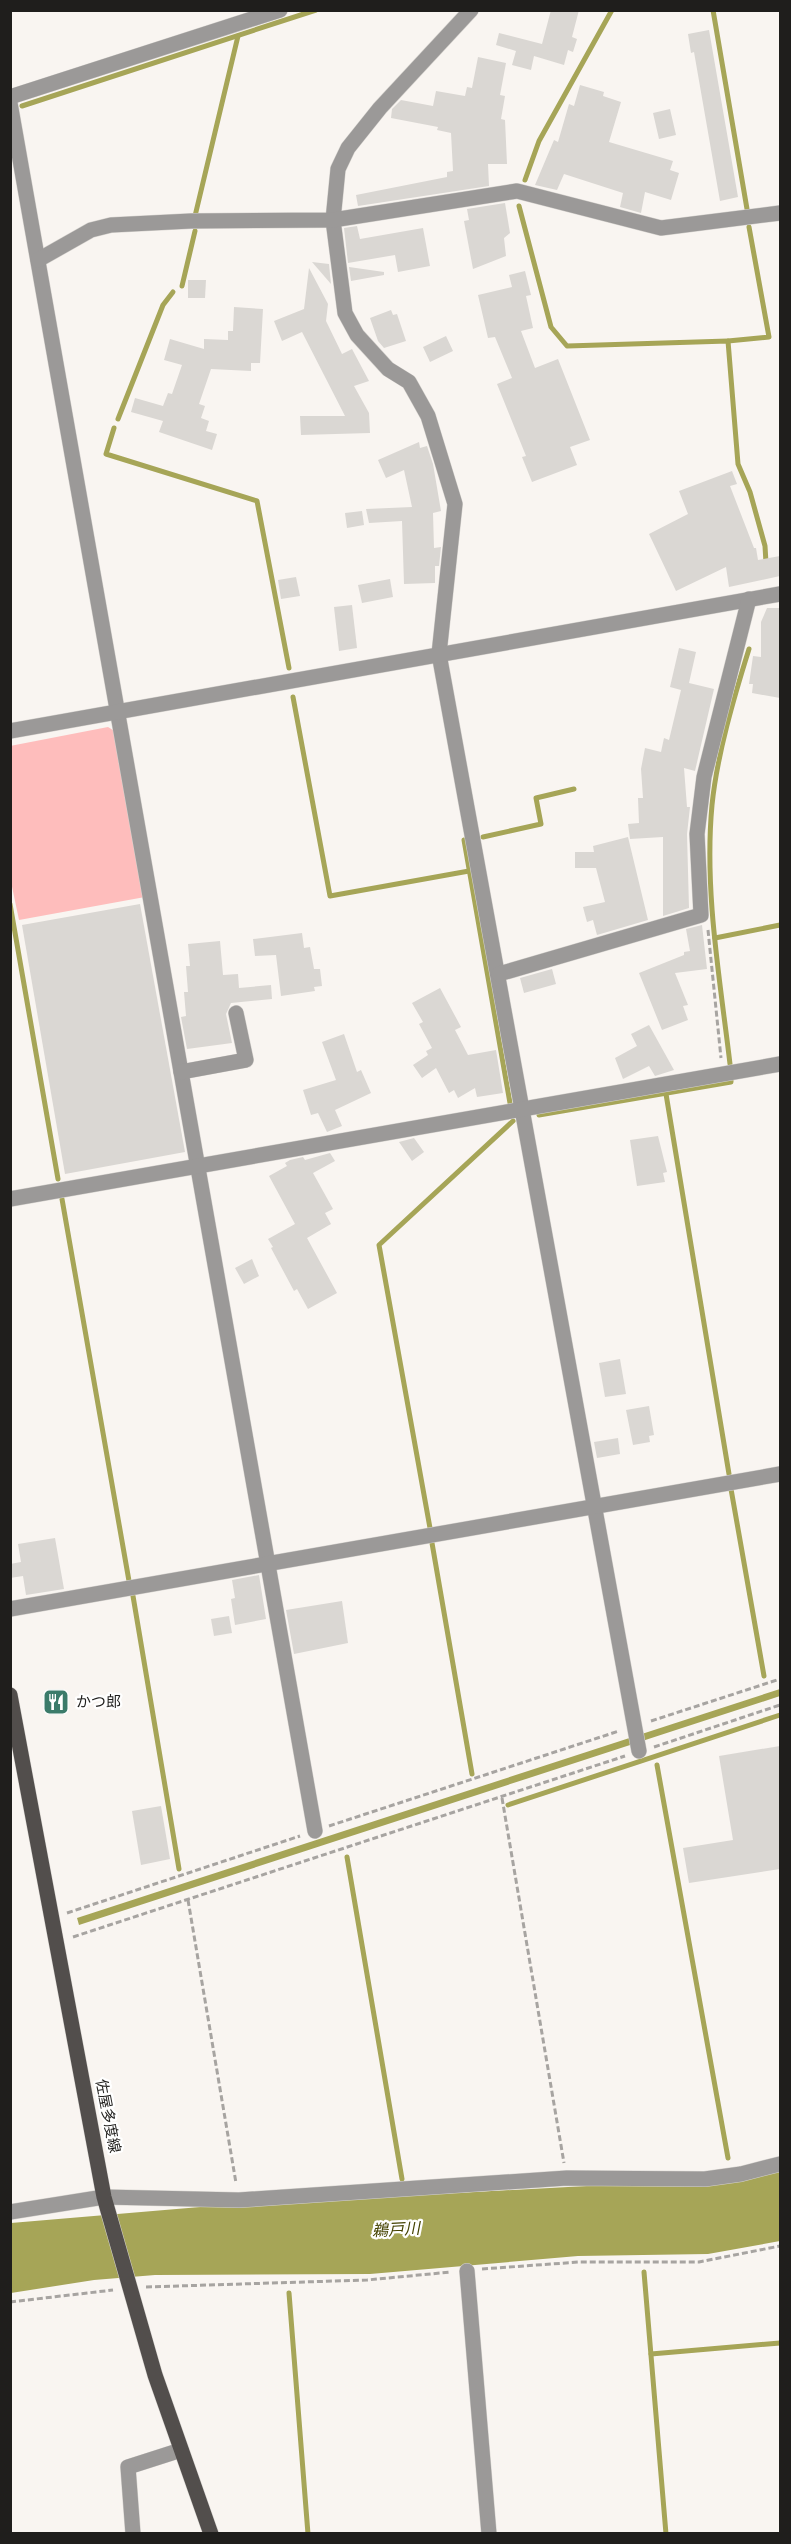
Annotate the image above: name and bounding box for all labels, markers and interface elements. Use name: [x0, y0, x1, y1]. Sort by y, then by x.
restaurant icon: かつ郎: [41, 1687, 71, 1717]
place label: かつ郎: [76, 1691, 121, 1712]
street label: 佐屋多度線: [91, 2077, 126, 2155]
water label: 鵜戸川: [371, 2217, 423, 2241]

